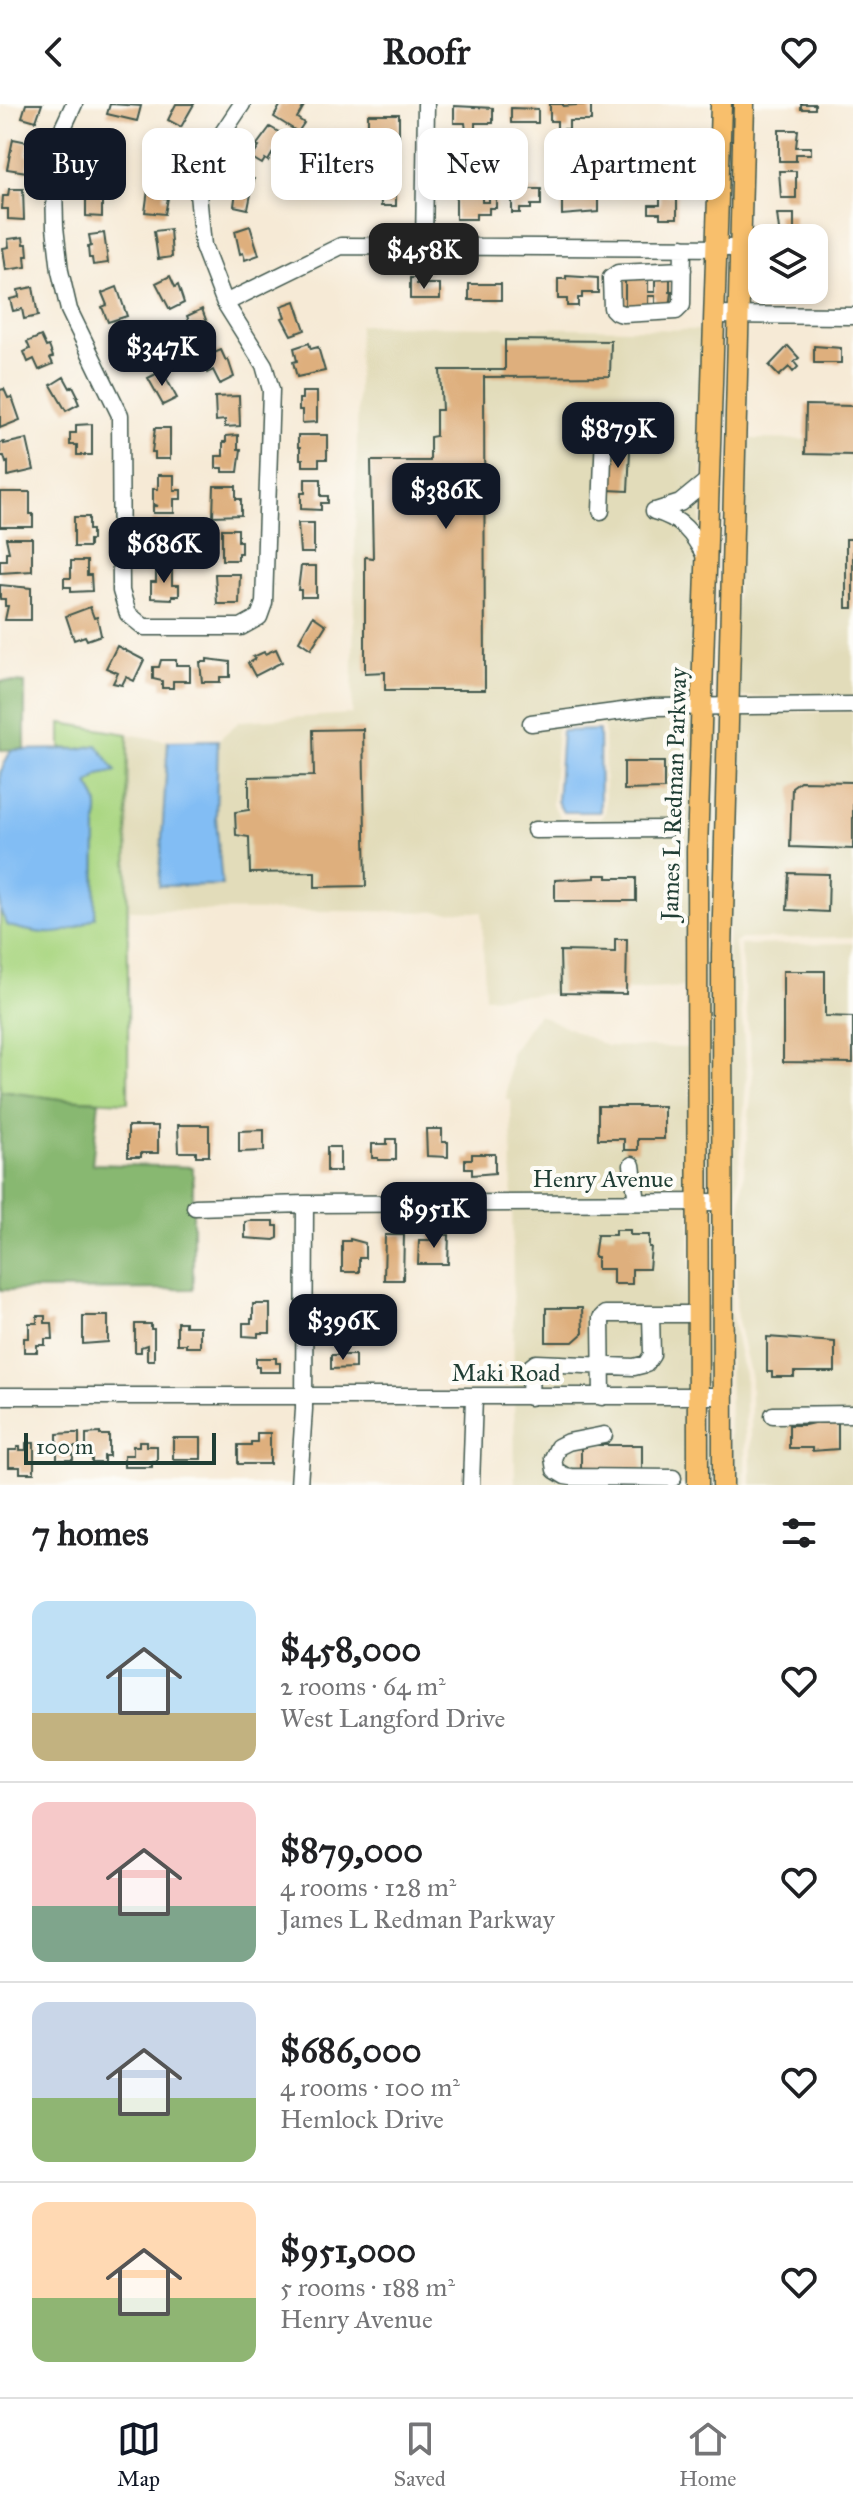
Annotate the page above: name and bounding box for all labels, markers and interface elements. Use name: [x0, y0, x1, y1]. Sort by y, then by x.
icon: back: [32, 30, 76, 74]
text: Roofr: [383, 30, 470, 74]
icon: heart: [777, 30, 821, 74]
chip: Buy: [24, 128, 126, 200]
chip: Rent: [142, 128, 255, 200]
chip: Filters: [271, 128, 402, 200]
chip: New: [418, 128, 528, 200]
chip: Apartment: [544, 128, 725, 200]
pin: $458K: [368, 223, 480, 291]
map controls: [748, 224, 828, 304]
button: layers: [748, 224, 828, 304]
text: $458K: [387, 233, 461, 265]
pin: $347K: [106, 320, 218, 388]
text: $347K: [126, 330, 198, 362]
pin: $879K: [562, 402, 674, 470]
text: $879K: [580, 412, 656, 444]
pin: $386K: [390, 463, 502, 531]
text: $386K: [410, 473, 482, 505]
pin: $686K: [108, 517, 220, 585]
text: $686K: [127, 527, 201, 559]
street label: James L Redman Parkway: [654, 666, 693, 924]
street label: Henry Avenue: [533, 1164, 673, 1194]
pin: $951K: [378, 1182, 490, 1250]
text: $951K: [399, 1192, 469, 1224]
pin: $396K: [287, 1294, 399, 1362]
text: $396K: [307, 1304, 379, 1336]
street label: Maki Road: [452, 1358, 560, 1388]
scale bar: [24, 1429, 216, 1465]
text: 100 m: [36, 1433, 93, 1460]
icon: filters: [777, 1511, 821, 1555]
text: 7 homes: [32, 1513, 149, 1554]
text: $458,000: [280, 1629, 421, 1670]
icon: home: [96, 1633, 192, 1729]
icon: heart: [777, 1659, 821, 1703]
text: 2 rooms · 64 m²: [280, 1670, 446, 1702]
text: West Langford Drive: [280, 1702, 505, 1734]
text: $879,000: [280, 1830, 423, 1871]
icon: home: [96, 1834, 192, 1930]
icon: heart: [777, 1860, 821, 1904]
text: 4 rooms · 128 m²: [280, 1871, 456, 1903]
text: James L Redman Parkway: [280, 1903, 555, 1935]
text: $686,000: [280, 2030, 422, 2071]
icon: home: [96, 2034, 192, 2130]
icon: heart: [777, 2060, 821, 2104]
text: 4 rooms · 100 m²: [280, 2071, 460, 2103]
text: Hemlock Drive: [280, 2103, 444, 2135]
text: $951,000: [280, 2230, 416, 2271]
icon: home: [96, 2234, 192, 2330]
icon: heart: [777, 2260, 821, 2304]
text: 5 rooms · 188 m²: [280, 2271, 455, 2303]
text: Henry Avenue: [280, 2303, 433, 2335]
tab: Map: [117, 2417, 161, 2492]
tab: Saved: [394, 2417, 446, 2492]
tab: Home: [679, 2417, 736, 2492]

